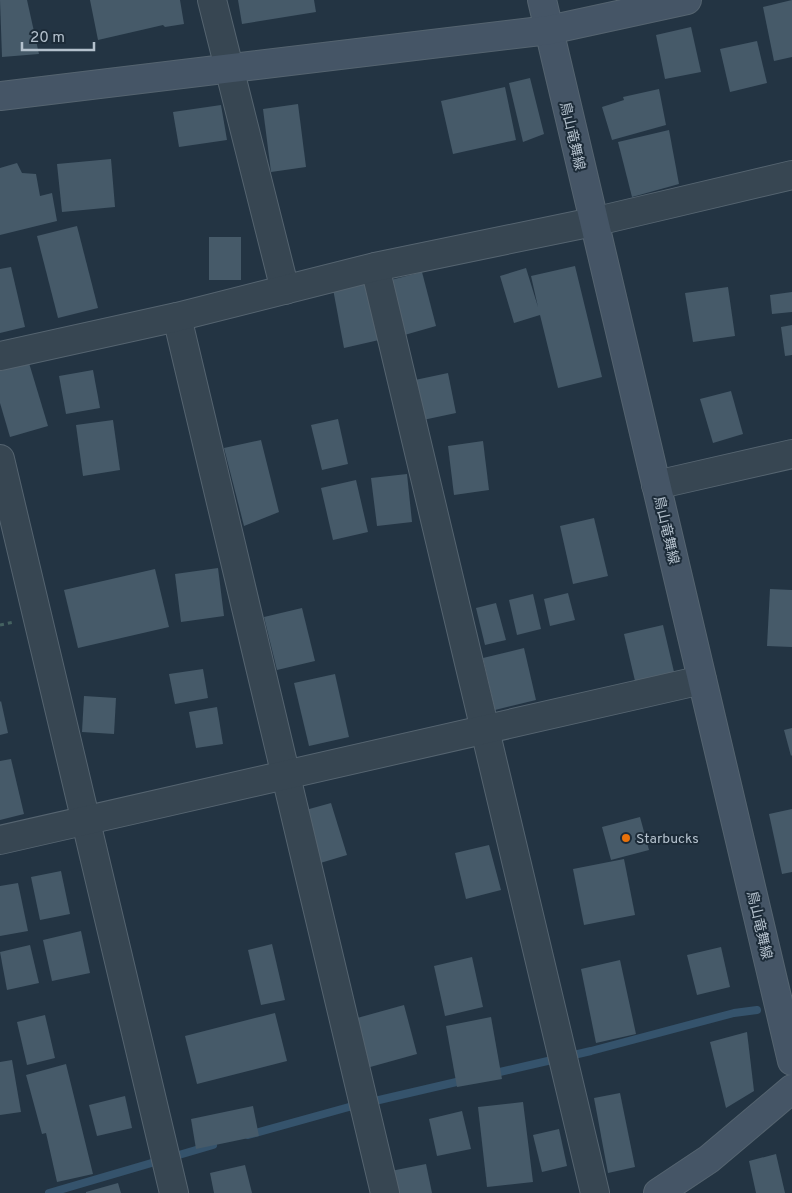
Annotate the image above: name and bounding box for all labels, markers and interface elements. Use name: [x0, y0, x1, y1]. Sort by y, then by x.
scale bar: [22, 20, 95, 52]
text: 20 m: [30, 29, 65, 48]
street label: 鳥山竜舞線: [555, 100, 588, 172]
street label: 鳥山竜舞線: [649, 494, 682, 566]
place label: Starbucks: [636, 831, 699, 848]
marker: Starbucks: [620, 832, 632, 844]
street label: 鳥山竜舞線: [742, 889, 775, 961]

